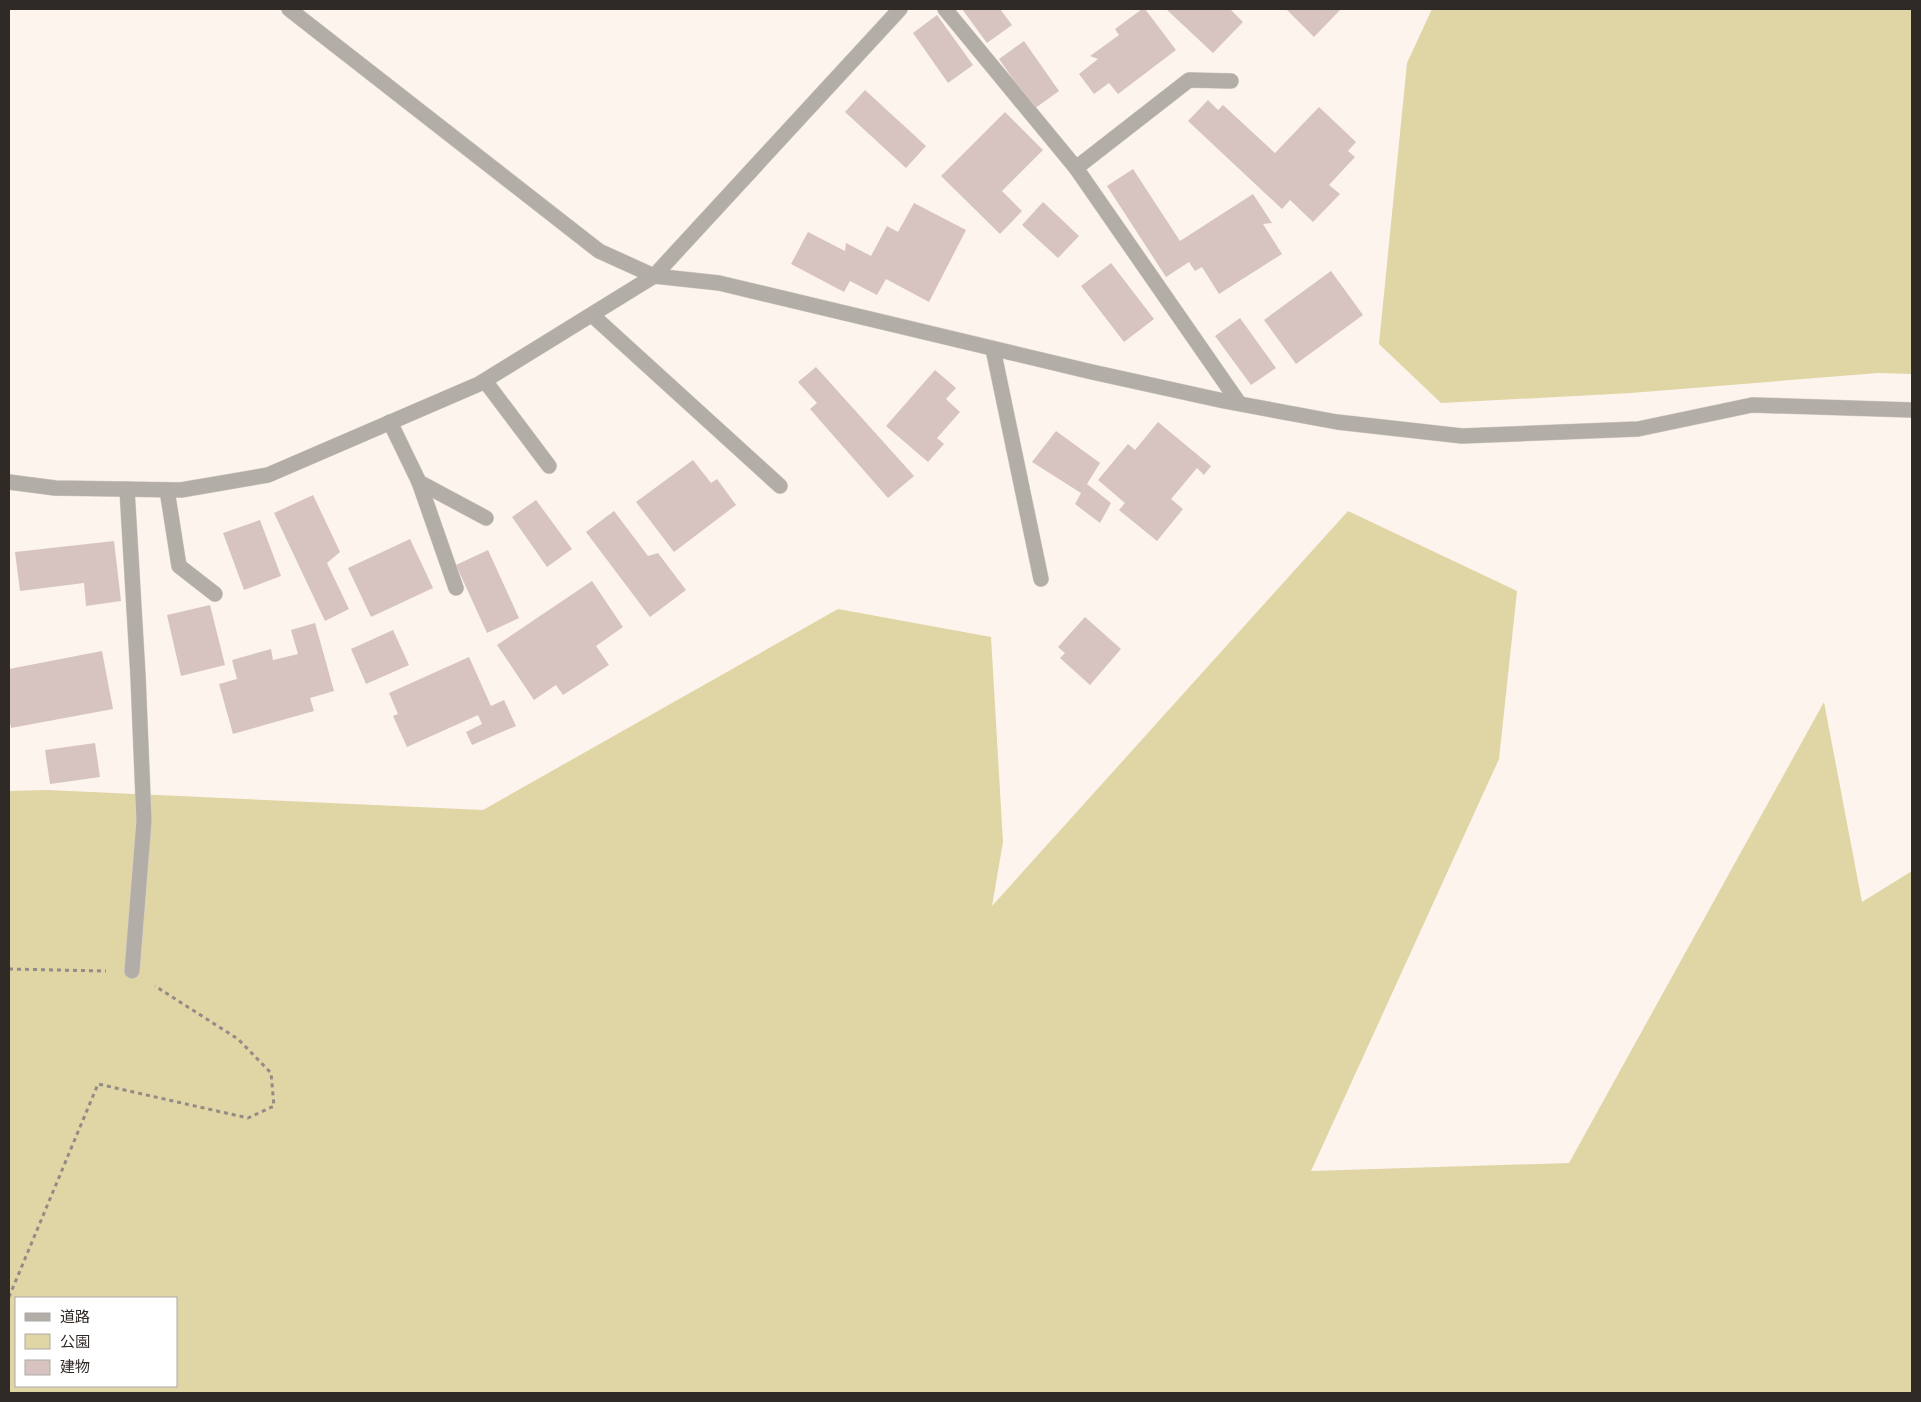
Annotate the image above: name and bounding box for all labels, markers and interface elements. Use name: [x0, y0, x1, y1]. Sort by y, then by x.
legend: [15, 1297, 178, 1387]
text: 道路: [60, 1307, 90, 1326]
text: 公園: [60, 1332, 90, 1351]
text: 建物: [60, 1357, 90, 1376]

